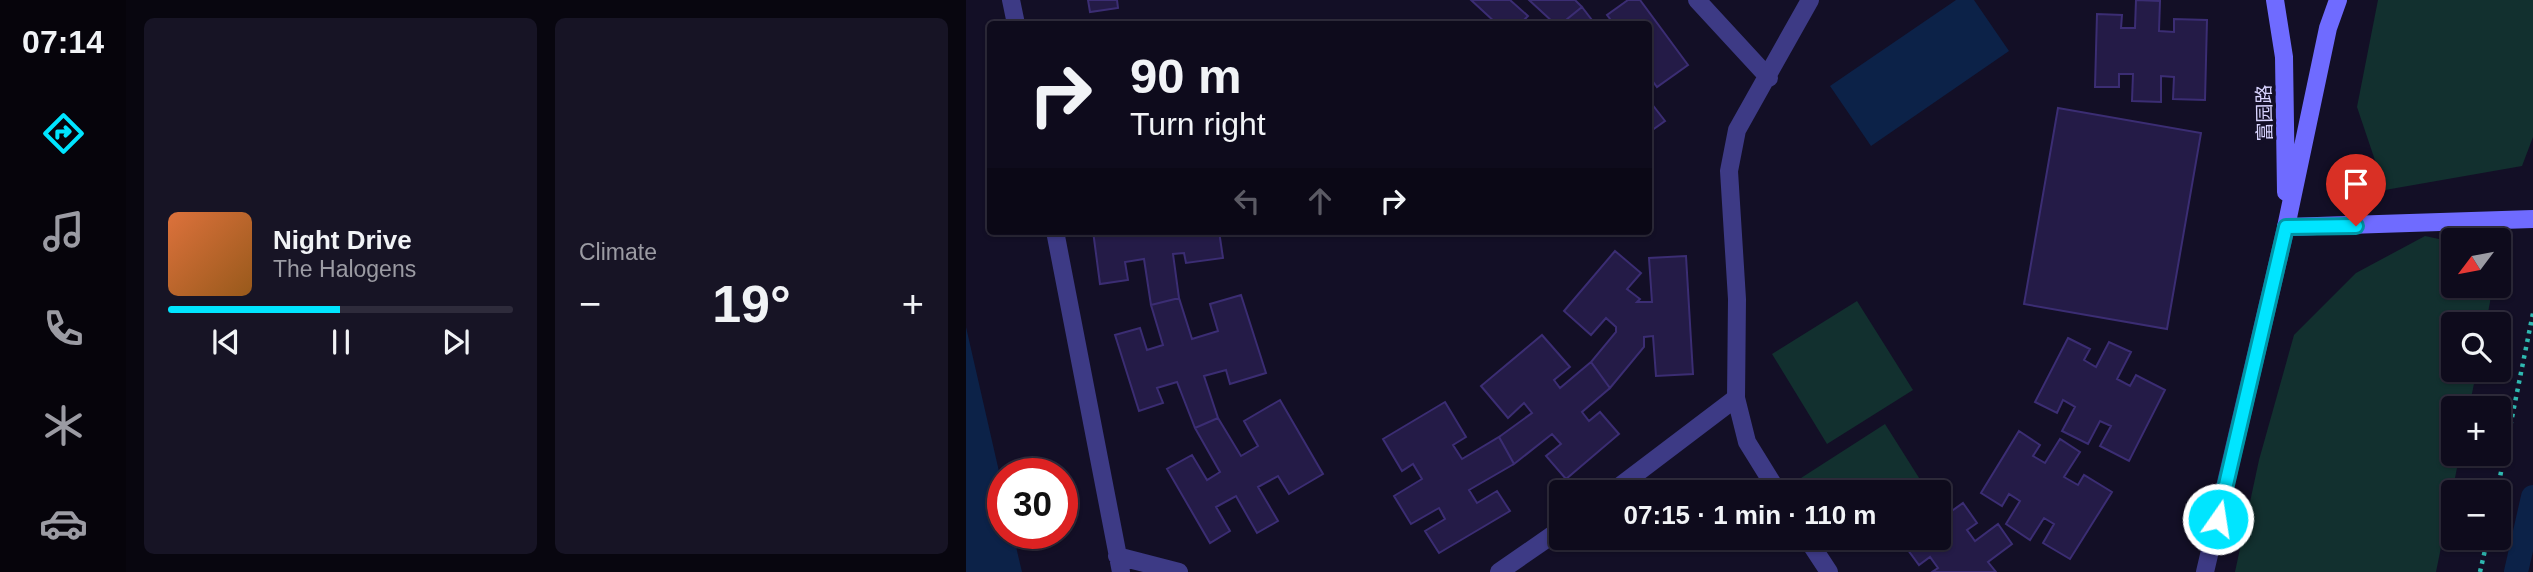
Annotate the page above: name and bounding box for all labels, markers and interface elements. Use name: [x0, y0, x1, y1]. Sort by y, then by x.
text: 07:14: [22, 24, 104, 60]
icon: right: [1015, 49, 1106, 140]
text: 90 m: [1130, 49, 1242, 103]
street label: 富园路: [2254, 84, 2275, 142]
text: Turn right: [1130, 106, 1266, 142]
icon: directions: [39, 109, 88, 158]
pin: [2326, 154, 2386, 226]
icon: arrive: [2337, 165, 2375, 203]
icon: left: [1228, 182, 1266, 220]
icon: ahead: [1301, 182, 1339, 220]
icon: right: [1374, 182, 1412, 220]
icon: music: [39, 207, 88, 256]
text: Night Drive: [273, 225, 412, 255]
north arrow: [2441, 228, 2511, 298]
map controls: [2441, 228, 2511, 550]
text: Climate: [579, 239, 657, 265]
text: The Halogens: [273, 256, 416, 282]
text: 19°: [712, 275, 791, 333]
text: −: [579, 283, 601, 325]
text: +: [902, 283, 924, 325]
icon: phone: [39, 304, 88, 353]
button: search: [2441, 312, 2511, 382]
icon: previous: [207, 323, 245, 361]
icon: pause: [322, 323, 360, 361]
icon: next: [437, 323, 475, 361]
button: +: [2441, 396, 2511, 466]
icon: climate: [39, 401, 88, 450]
speed limit sign: 30: [987, 458, 1078, 549]
button: −: [2441, 480, 2511, 550]
position arrow: [2181, 482, 2255, 556]
icon: car: [39, 499, 88, 548]
text: 07:15 · 1 min · 110 m: [1624, 500, 1876, 530]

